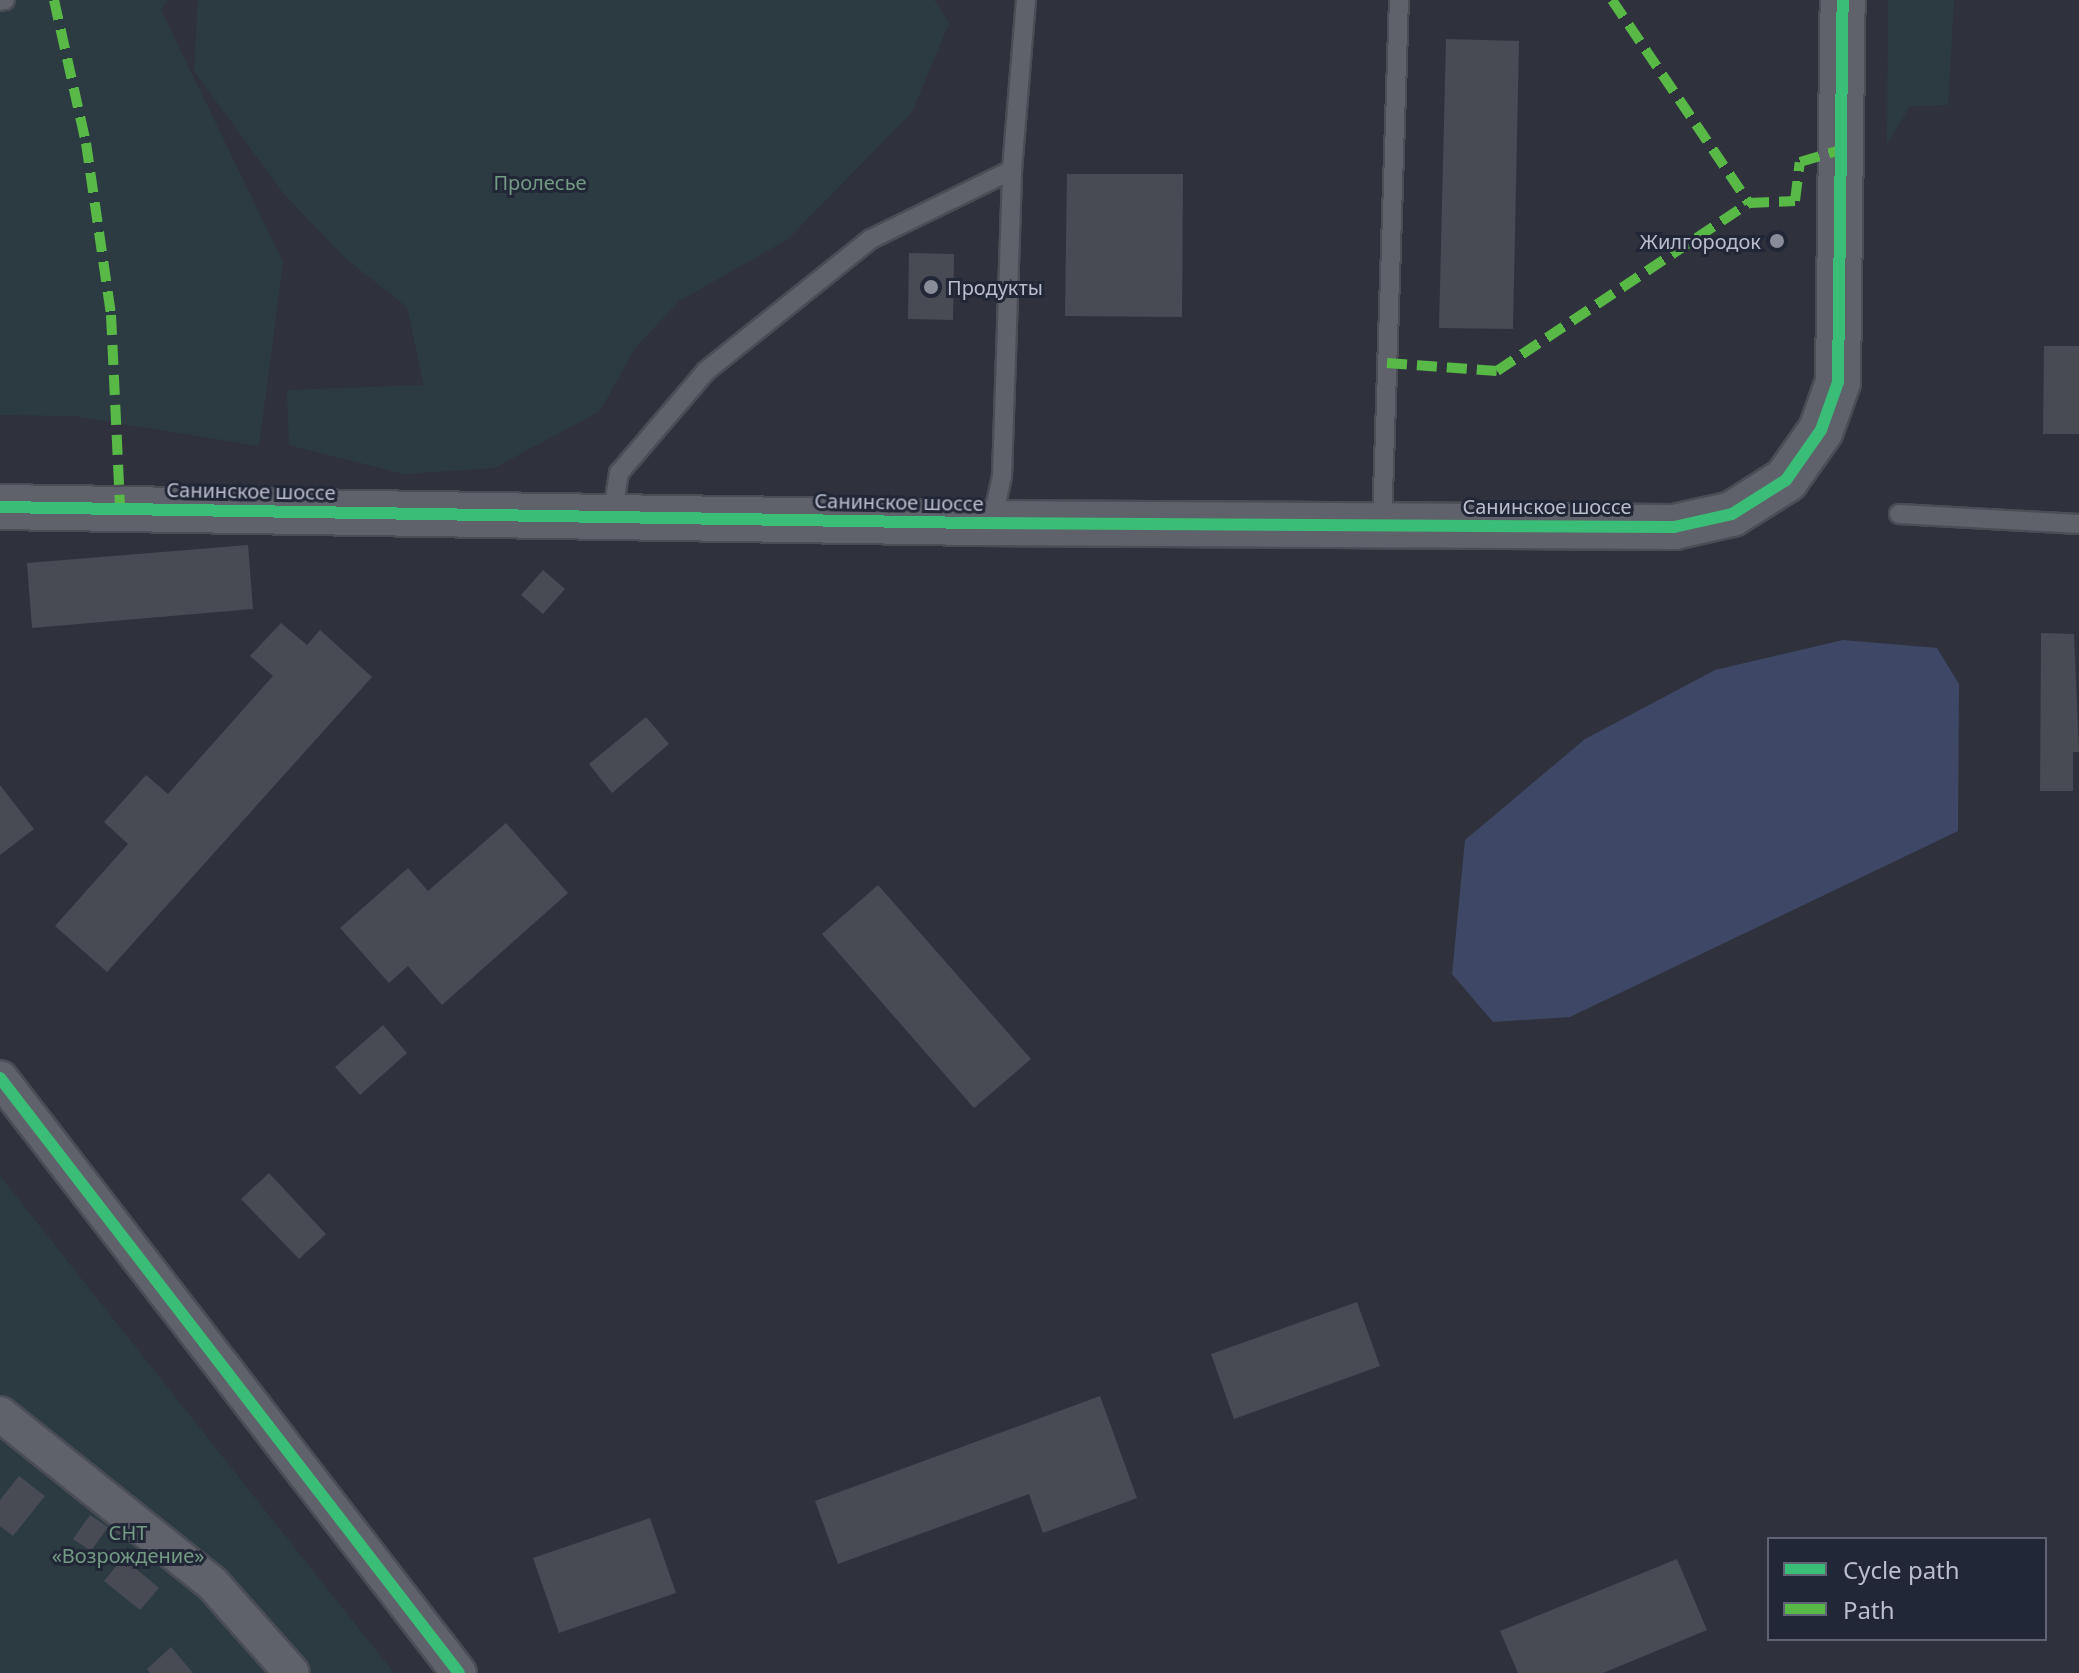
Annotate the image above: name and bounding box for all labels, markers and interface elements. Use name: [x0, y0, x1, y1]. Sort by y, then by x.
park label: Пролесье: [493, 170, 587, 194]
place label: Жилгородок: [1640, 229, 1761, 253]
marker: Жилгородок: [1768, 232, 1786, 250]
place label: Продукты: [947, 275, 1043, 299]
marker: Продукты: [922, 278, 940, 296]
street label: Санинское шоссе: [166, 478, 336, 504]
street label: Санинское шоссе: [814, 489, 984, 515]
street label: Санинское шоссе: [1462, 494, 1632, 518]
park label: СНТ «Возрождение»: [52, 1520, 204, 1567]
legend: [1767, 1537, 2047, 1641]
text: Cycle path: [1843, 1553, 1960, 1586]
text: Path: [1843, 1593, 1894, 1626]

